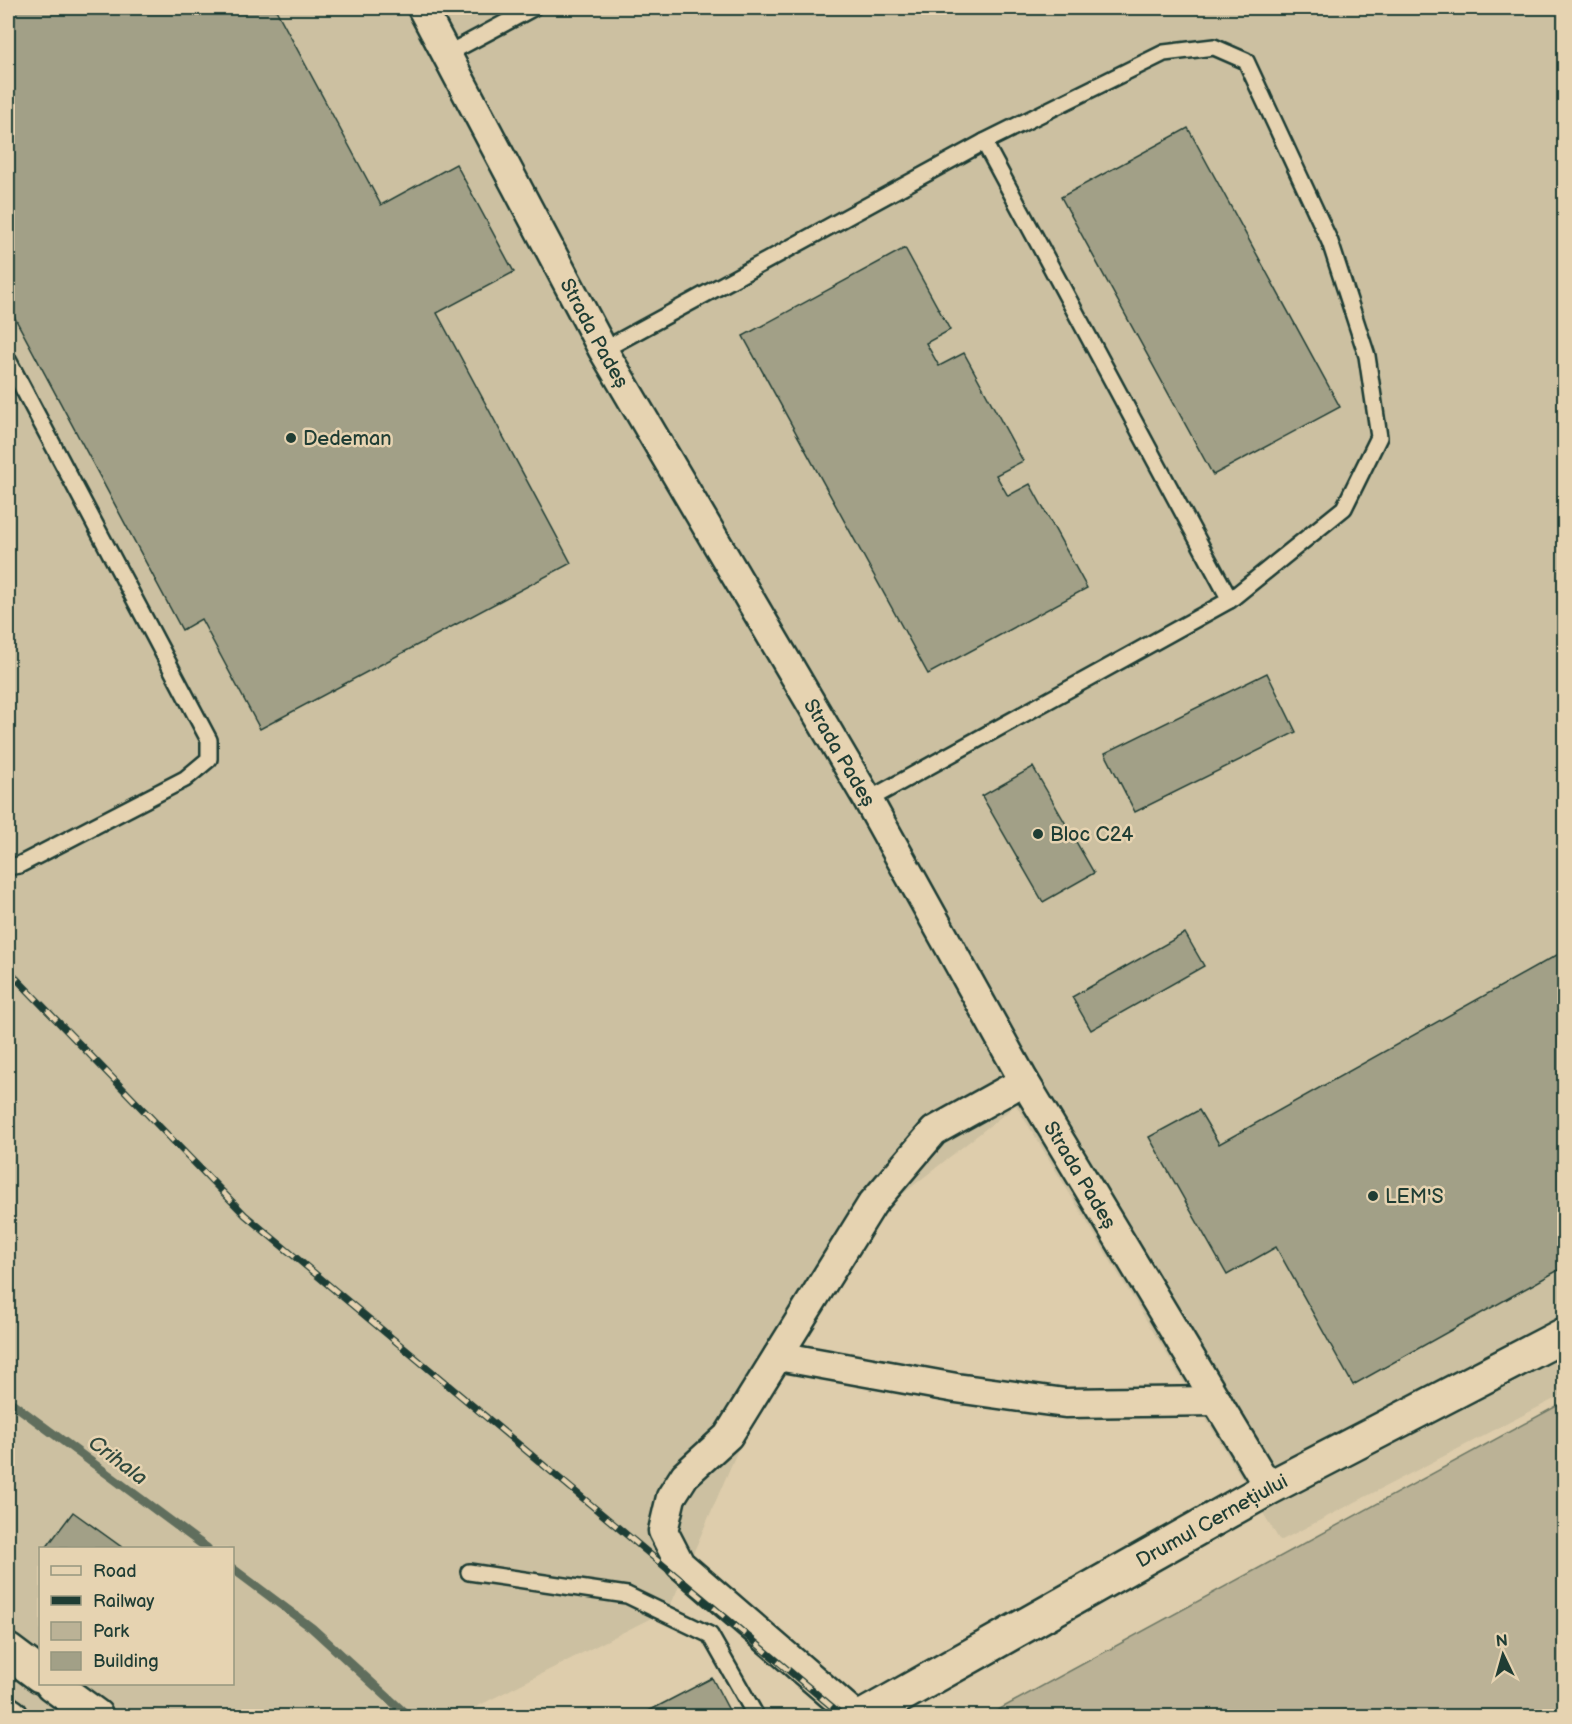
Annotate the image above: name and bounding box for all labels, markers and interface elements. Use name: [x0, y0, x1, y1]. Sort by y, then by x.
street label: Strada Padeș: [554, 275, 634, 392]
place label: Dedeman: [303, 427, 392, 451]
marker: Dedeman: [284, 431, 298, 445]
street label: Strada Padeș: [798, 695, 880, 811]
place label: Bloc C24: [1050, 823, 1133, 847]
marker: Bloc C24: [1031, 827, 1045, 841]
street label: Strada Padeș: [1038, 1117, 1121, 1233]
place label: LEM'S: [1385, 1185, 1444, 1209]
marker: LEM'S: [1366, 1189, 1380, 1203]
water label: Crihala: [83, 1430, 152, 1491]
street label: Drumul Cernețiului: [1132, 1469, 1292, 1573]
legend: [39, 1547, 234, 1685]
text: Road: [93, 1561, 137, 1582]
text: Railway: [93, 1591, 155, 1612]
text: Park: [93, 1621, 129, 1642]
north arrow: [1473, 1625, 1533, 1685]
text: N: [1495, 1632, 1509, 1652]
text: Building: [93, 1651, 159, 1672]

